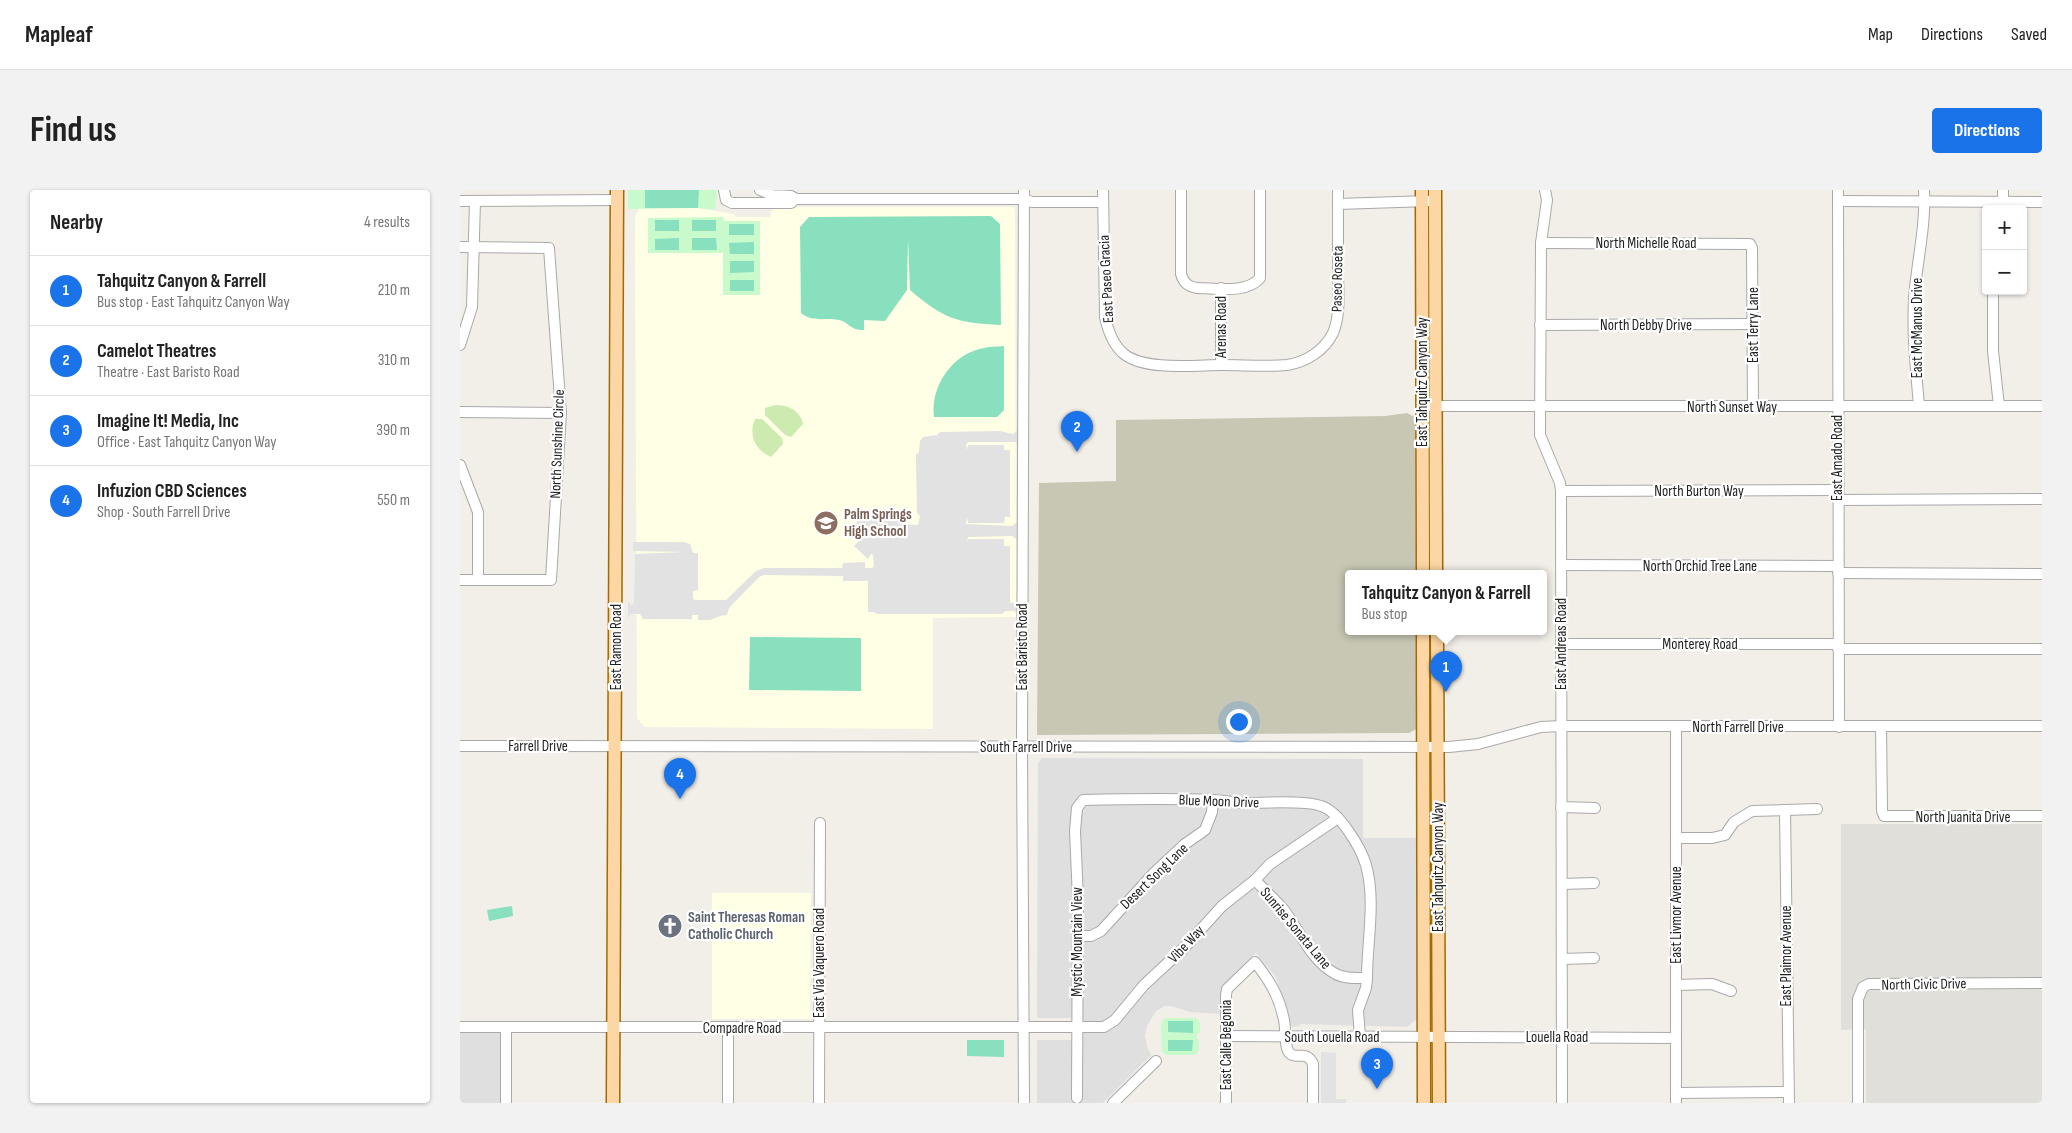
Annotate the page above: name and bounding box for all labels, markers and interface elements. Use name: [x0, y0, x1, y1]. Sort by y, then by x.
text: Mapleaf: [25, 20, 93, 49]
text: Map: [1868, 24, 1893, 45]
text: Directions: [1921, 24, 1983, 45]
text: Saved: [2011, 24, 2047, 45]
button: Directions: [1932, 108, 2042, 153]
text: Find us: [30, 109, 117, 152]
map controls: [1982, 205, 2027, 295]
button: +: [1982, 205, 2027, 250]
text: Nearby: [50, 210, 103, 235]
text: 4 results: [364, 213, 410, 232]
street label: East Paseo Gracia: [1095, 234, 1118, 323]
street label: North Michelle Road: [1596, 234, 1696, 253]
street label: Paseo Roseta: [1327, 245, 1348, 312]
button: −: [1982, 250, 2027, 295]
text: Tahquitz Canyon & Farrell: [97, 270, 266, 293]
street label: East McManus Drive: [1908, 278, 1927, 378]
text: 1: [63, 281, 69, 300]
text: 210 m: [378, 281, 410, 300]
street label: East Terry Lane: [1744, 287, 1763, 363]
text: Bus stop · East Tahquitz Canyon Way: [97, 293, 290, 312]
street label: Arenas Road: [1212, 296, 1231, 359]
street label: North Debby Drive: [1600, 316, 1692, 335]
street label: East Tahquitz Canyon Way: [1413, 317, 1432, 447]
text: Camelot Theatres: [97, 340, 216, 363]
text: 2: [62, 351, 70, 370]
text: 310 m: [378, 351, 410, 370]
text: Theatre · East Baristo Road: [97, 363, 240, 382]
street label: North Sunshine Circle: [546, 389, 569, 499]
street label: North Sunset Way: [1687, 398, 1777, 417]
text: Imagine It! Media, Inc: [97, 410, 239, 433]
pin: 2: [1061, 411, 1093, 452]
street label: East Amado Road: [1828, 415, 1847, 501]
text: 3: [62, 421, 70, 440]
text: 390 m: [376, 421, 410, 440]
text: Office · East Tahquitz Canyon Way: [97, 433, 277, 452]
text: Infuzion CBD Sciences: [97, 480, 247, 503]
street label: North Burton Way: [1654, 482, 1744, 501]
text: 4: [62, 491, 70, 510]
text: 550 m: [377, 491, 410, 510]
text: Shop · South Farrell Drive: [97, 503, 230, 522]
place label: Palm Springs High School: [844, 505, 912, 541]
school or university icon: Palm Springs High School: [813, 510, 839, 536]
street label: North Orchid Tree Lane: [1643, 557, 1757, 576]
popup: [1345, 570, 1547, 635]
text: Tahquitz Canyon & Farrell: [1361, 582, 1531, 605]
street label: East Andreas Road: [1552, 598, 1571, 690]
street label: East Baristo Road: [1013, 603, 1032, 691]
street label: East Ramon Road: [607, 604, 626, 690]
text: Bus stop: [1361, 605, 1407, 624]
street label: Monterey Road: [1662, 635, 1738, 654]
pin: 1: [1430, 651, 1462, 692]
your location: [1226, 709, 1252, 735]
street label: North Farrell Drive: [1692, 718, 1784, 737]
street label: Farrell Drive: [508, 737, 568, 756]
street label: South Farrell Drive: [980, 738, 1072, 757]
pin: 4: [664, 758, 696, 799]
street label: Blue Moon Drive: [1178, 791, 1260, 812]
street label: East Tahquitz Canyon Way: [1429, 802, 1448, 932]
street label: North Juanita Drive: [1916, 808, 2010, 827]
street label: Desert Song Lane: [1116, 839, 1192, 914]
street label: East Livmor Avenue: [1667, 866, 1686, 964]
street label: Sunrise Sonata Lane: [1256, 883, 1335, 973]
street label: Mystic Mountain View: [1068, 887, 1087, 997]
street label: East Plaimor Avenue: [1777, 906, 1796, 1006]
place label: Saint Theresas Roman Catholic Church: [688, 908, 805, 944]
street label: East Via Vaquero Road: [810, 908, 829, 1018]
church icon: Saint Theresas Roman Catholic Church: [657, 913, 683, 939]
street label: Vibe Way: [1164, 921, 1209, 967]
street label: North Civic Drive: [1881, 974, 1967, 995]
street label: East Calle Begonia: [1217, 999, 1236, 1090]
street label: Compadre Road: [703, 1019, 781, 1038]
street label: South Louella Road: [1285, 1028, 1379, 1047]
street label: Louella Road: [1526, 1028, 1588, 1047]
pin: 3: [1361, 1048, 1393, 1089]

